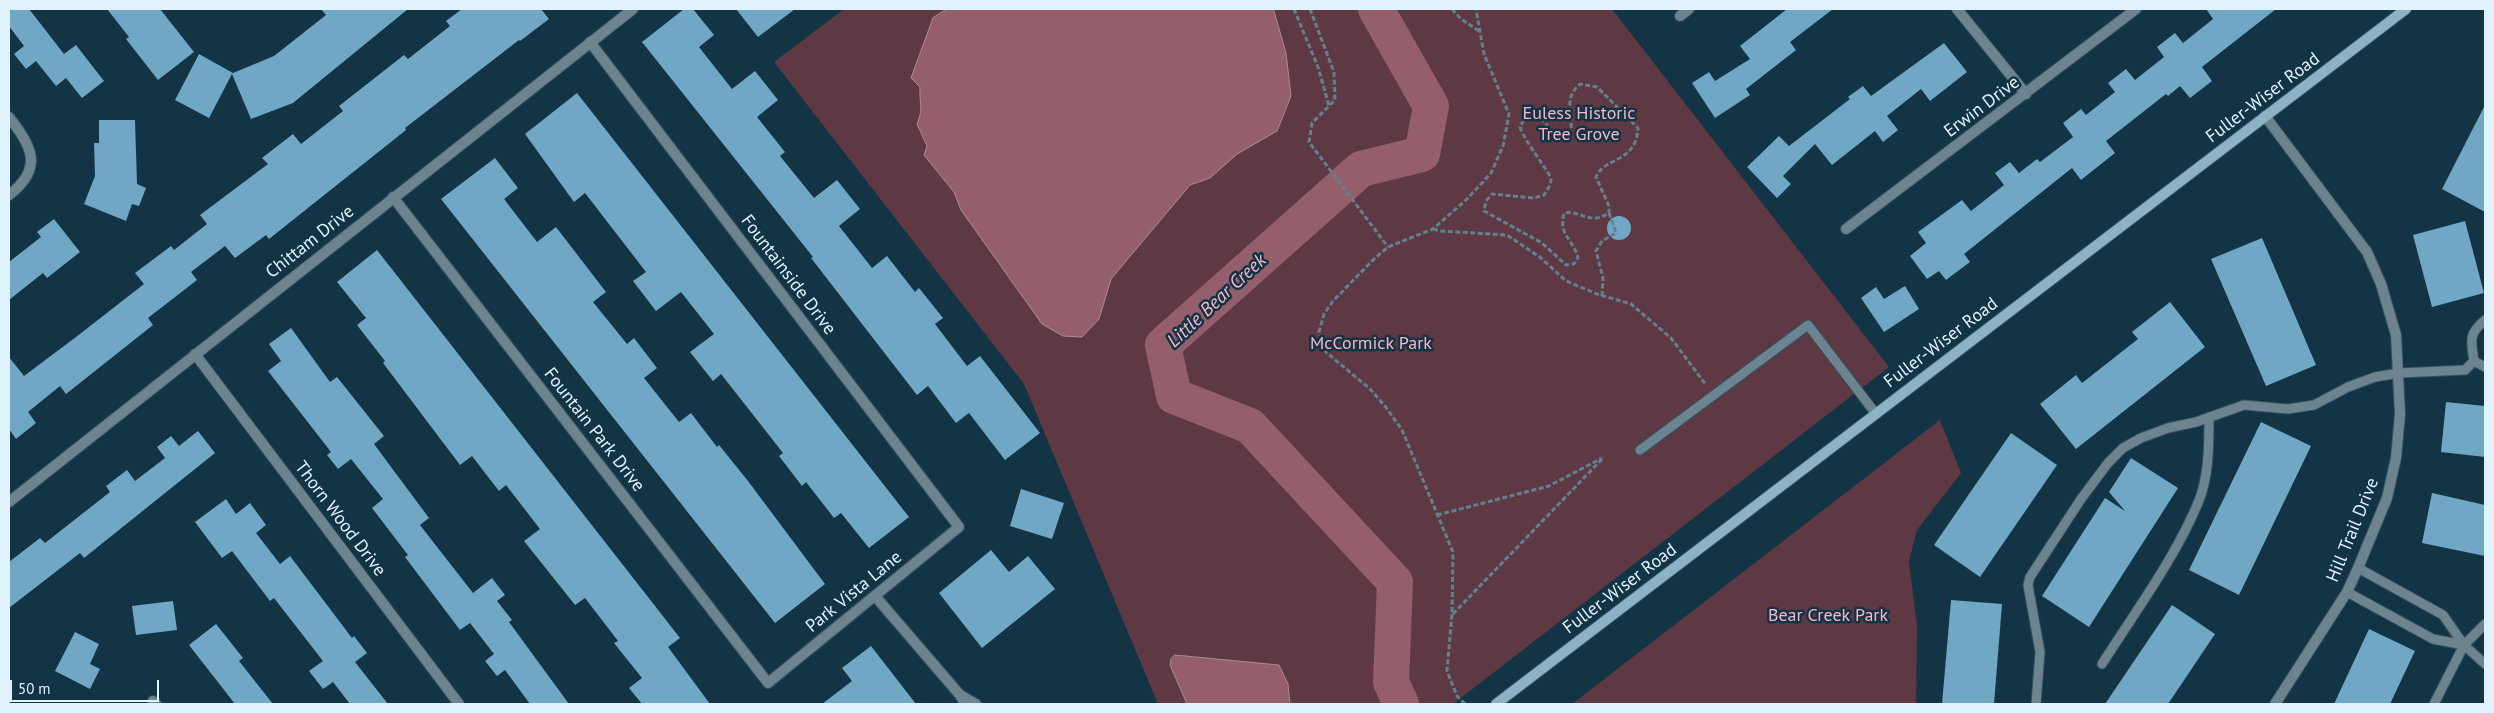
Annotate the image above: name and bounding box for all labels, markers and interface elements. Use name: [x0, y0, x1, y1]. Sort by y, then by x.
street label: Fuller-Wiser Road: [2202, 48, 2324, 148]
street label: Erwin Drive: [1940, 72, 2024, 142]
park label: Euless Historic Tree Grove: [1523, 103, 1635, 146]
street label: Chittam Drive: [262, 201, 358, 283]
street label: Fountainside Drive: [736, 211, 840, 339]
water label: Little Bear Creek: [1163, 249, 1271, 353]
street label: Fuller-Wiser Road: [1880, 293, 2002, 393]
park label: McCormick Park: [1310, 333, 1432, 355]
street label: Fountain Park Drive: [539, 364, 649, 496]
street label: Thorn Wood Drive: [290, 457, 390, 581]
street label: Hill Trail Drive: [2322, 475, 2384, 585]
street label: Fuller-Wiser Road: [1559, 539, 1681, 639]
street label: Park Vista Lane: [802, 547, 906, 637]
park label: Bear Creek Park: [1768, 605, 1888, 627]
scale bar: [12, 670, 161, 702]
text: 50 m: [18, 679, 51, 698]

